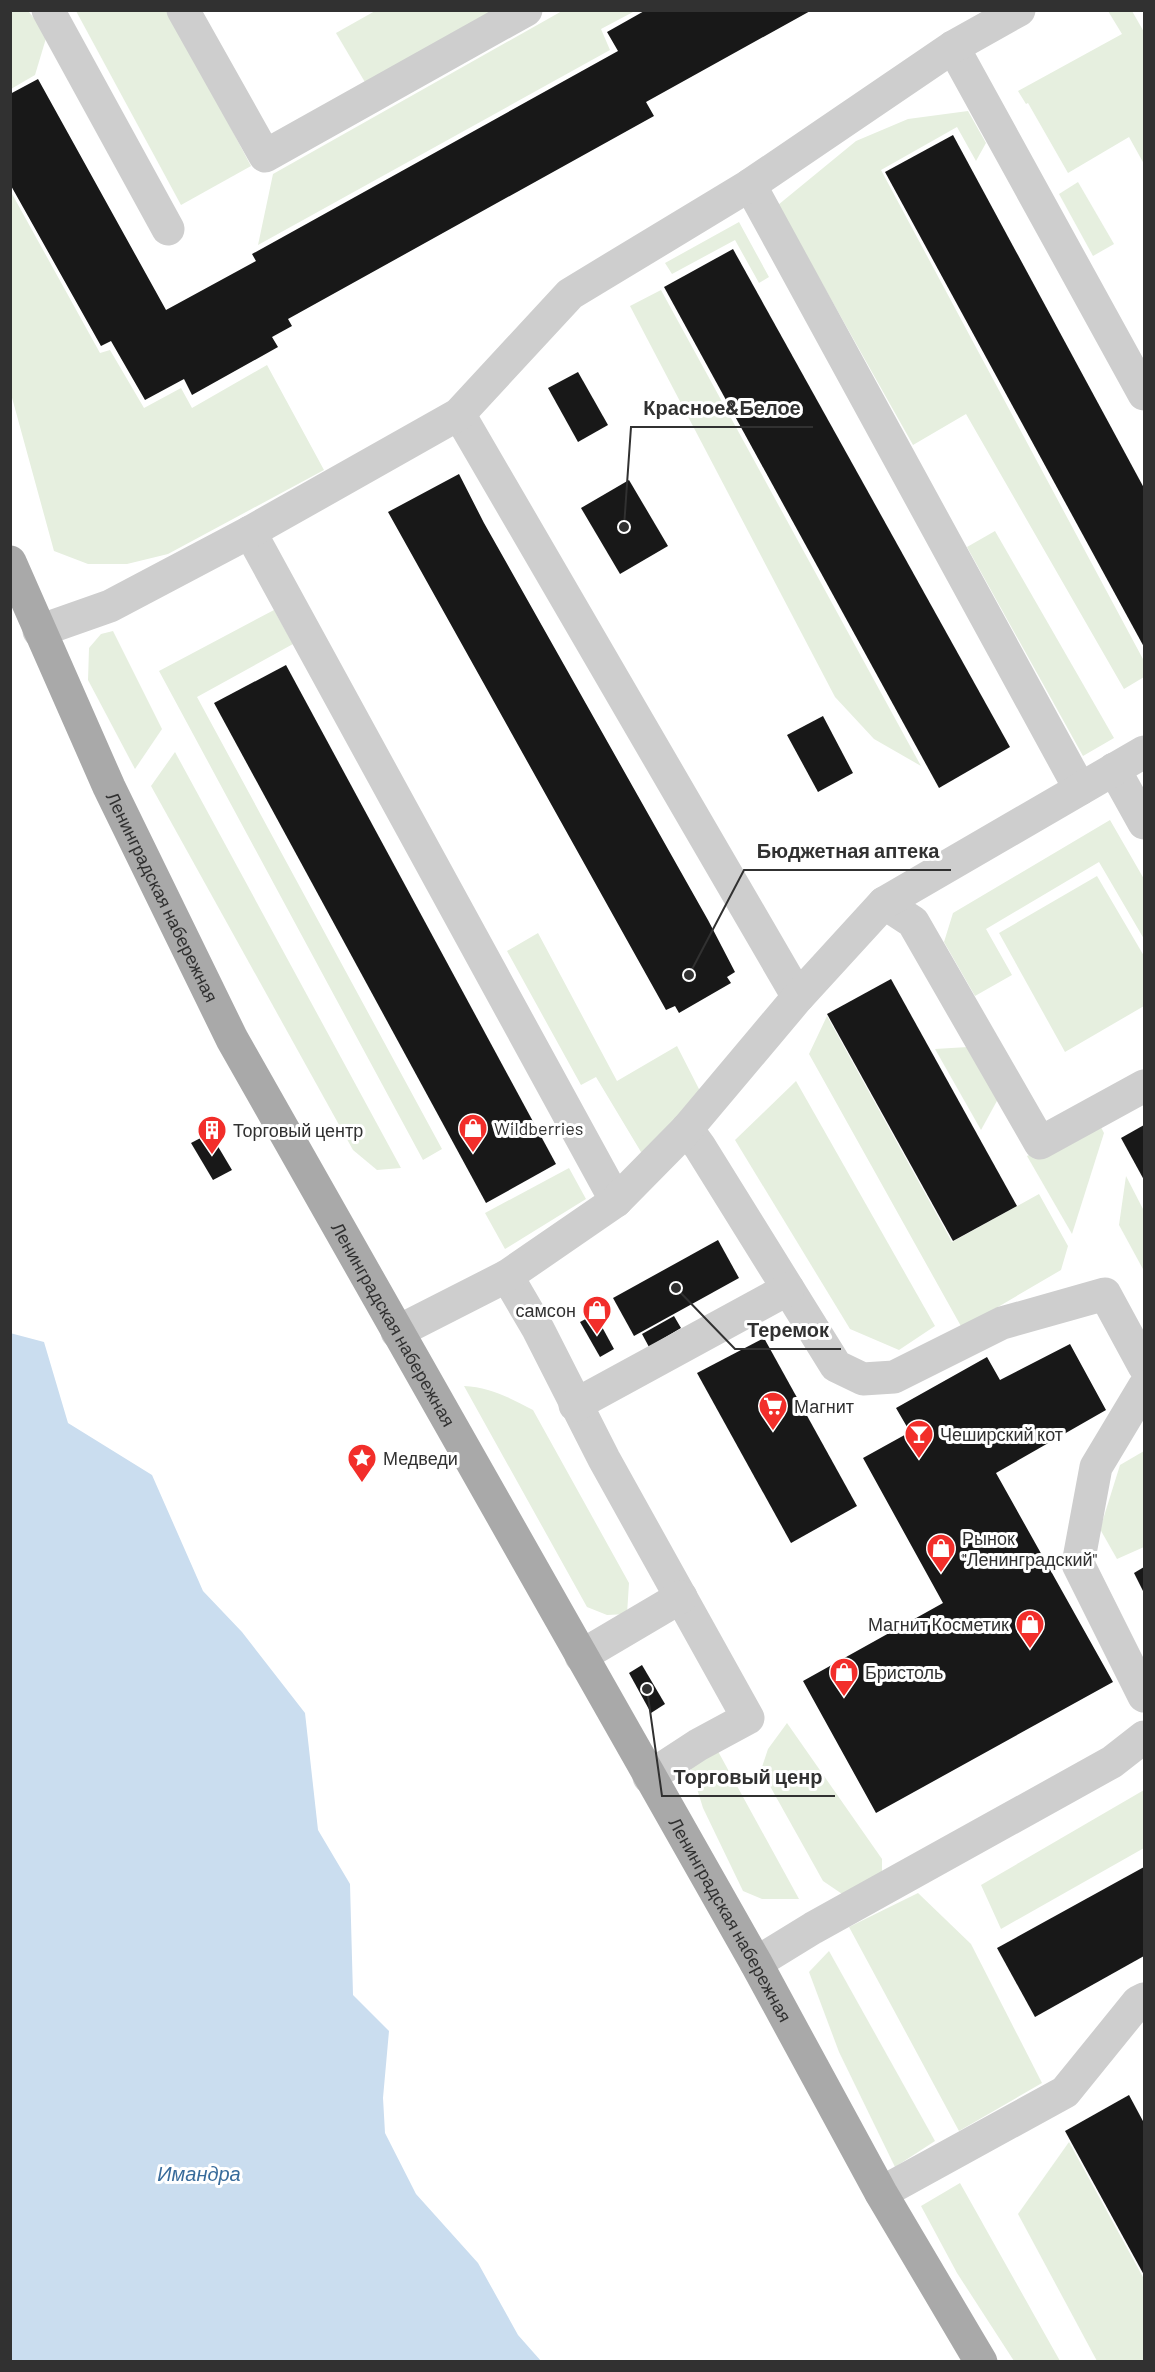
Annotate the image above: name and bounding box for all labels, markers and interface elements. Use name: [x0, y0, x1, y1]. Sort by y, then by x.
callout: Красное&Белое: [631, 389, 813, 427]
text: Красное&Белое: [643, 395, 801, 419]
street label: Ленинградская набережная: [102, 788, 223, 1006]
callout: Бюджетная аптека: [744, 832, 951, 870]
text: Бюджетная аптека: [757, 838, 940, 862]
shop icon: Wildberries: [457, 1112, 489, 1154]
building icon: Торговый центр: [196, 1114, 228, 1156]
place label: Wildberries: [494, 1117, 583, 1139]
place label: Торговый центр: [233, 1119, 363, 1141]
street label: Ленинградская набережная: [327, 1218, 460, 1430]
shop icon: самсон: [581, 1294, 613, 1336]
place label: самсон: [515, 1299, 576, 1321]
callout: Теремок: [735, 1311, 841, 1349]
text: Теремок: [747, 1317, 830, 1341]
supermarket icon: Магнит: [757, 1390, 789, 1432]
place label: Магнит: [794, 1395, 854, 1417]
bar icon: Чеширский кот: [903, 1418, 935, 1460]
place label: Чеширский кот: [940, 1423, 1063, 1445]
place icon: Медведи: [346, 1442, 378, 1484]
place label: Медведи: [383, 1447, 458, 1469]
place label: Рынок "Ленинградский": [962, 1527, 1098, 1570]
shop icon: Рынок "Ленинградский": [925, 1532, 957, 1574]
shop icon: Магнит Косметик: [1014, 1608, 1046, 1650]
place label: Магнит Косметик: [868, 1613, 1009, 1635]
shop icon: Бристоль: [828, 1656, 860, 1698]
place label: Бристоль: [865, 1661, 943, 1683]
callout: Торговый ценр: [662, 1758, 835, 1796]
text: Торговый ценр: [673, 1764, 823, 1788]
street label: Ленинградская набережная: [664, 1813, 797, 2026]
water label: Имандра: [157, 2161, 241, 2185]

